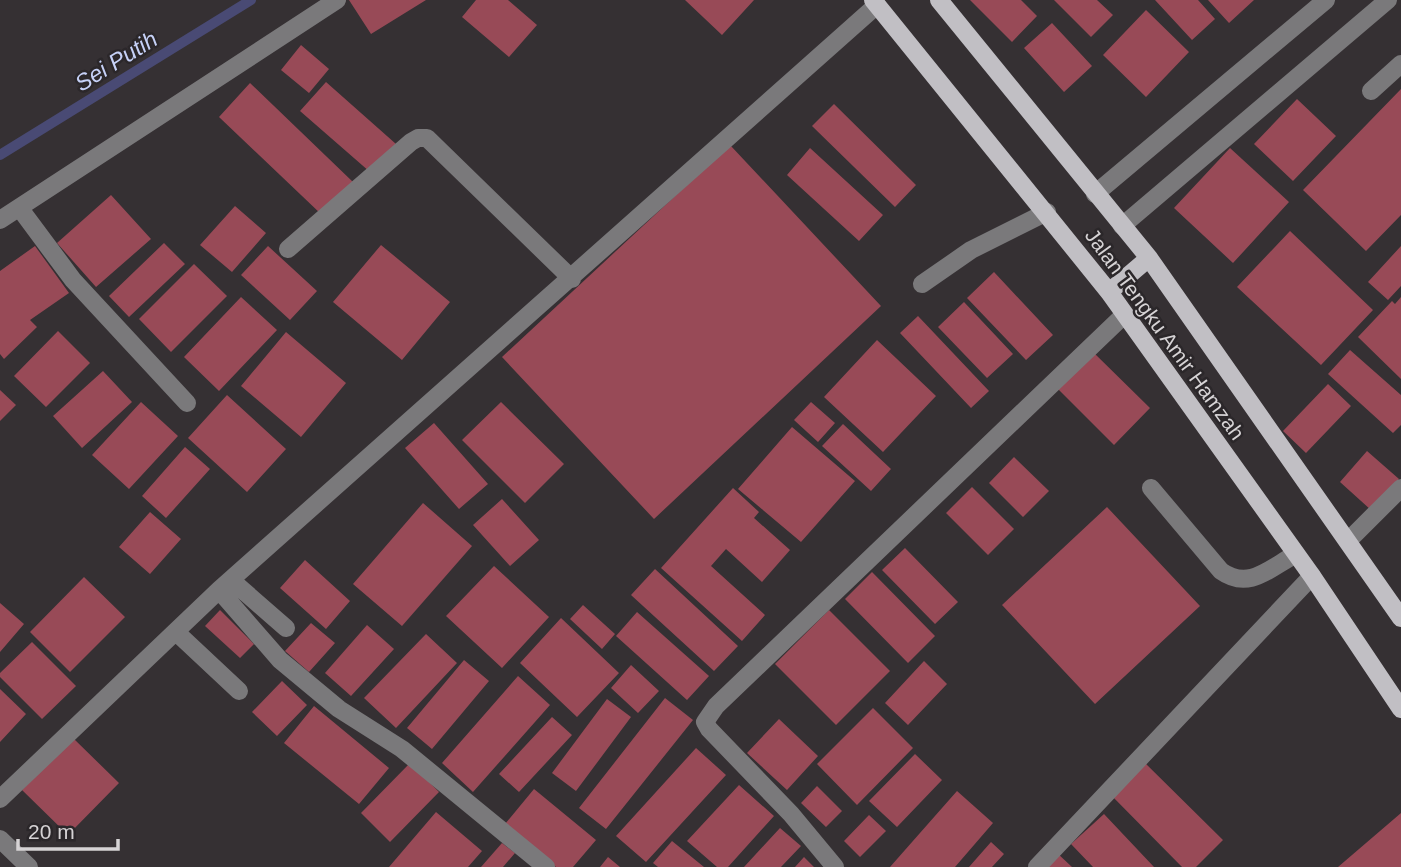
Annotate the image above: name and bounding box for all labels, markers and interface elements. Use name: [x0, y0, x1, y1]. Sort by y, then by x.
water label: Sei Putih: [70, 26, 162, 96]
street label: Jalan Tengku Amir Hamzah: [1081, 224, 1249, 444]
scale bar: [18, 808, 117, 852]
text: 20 m: [28, 820, 75, 843]

